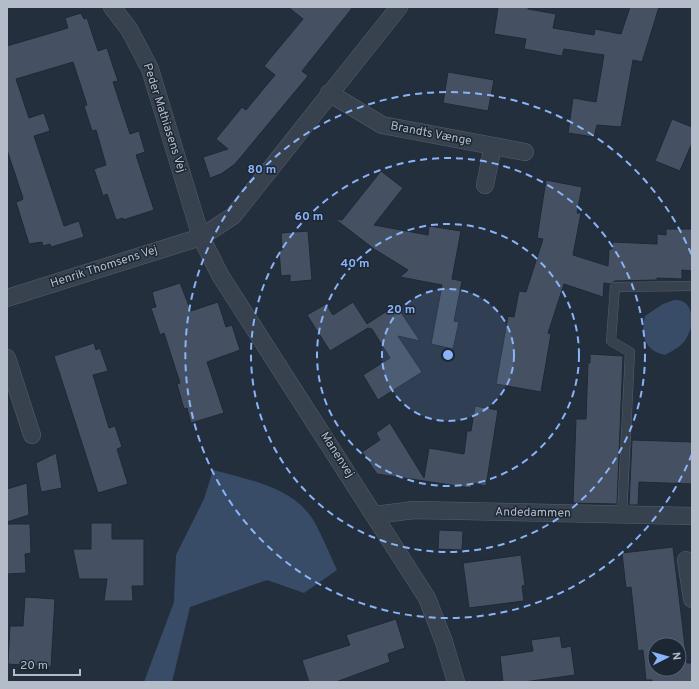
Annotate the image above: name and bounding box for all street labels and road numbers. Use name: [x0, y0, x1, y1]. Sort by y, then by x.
street label: Peder Mathiasens Vej: [139, 61, 189, 175]
street label: Brandts Vænge: [389, 118, 473, 150]
street label: Henrik Thomsens Vej: [48, 242, 160, 292]
street label: Manenvej: [316, 429, 358, 481]
street label: Andedammen: [495, 504, 571, 522]

